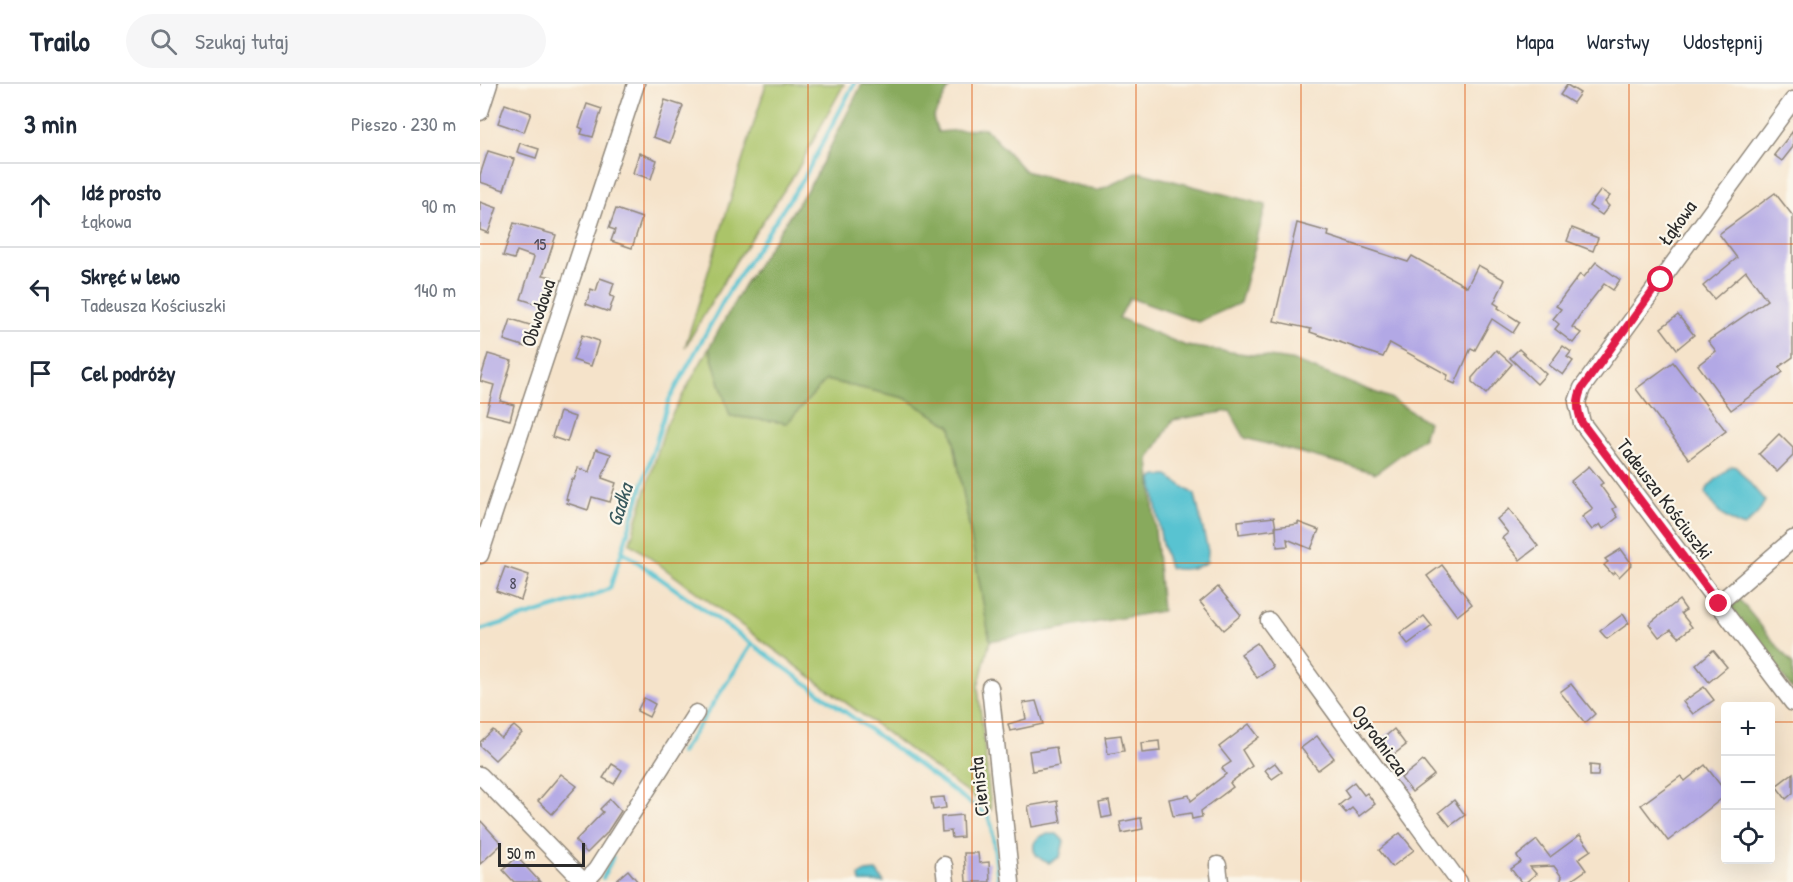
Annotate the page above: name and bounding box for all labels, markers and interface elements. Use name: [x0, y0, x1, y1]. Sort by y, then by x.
search box: [126, 14, 546, 68]
text: Trailo: [30, 22, 90, 60]
icon: search: [147, 25, 180, 58]
text: Szukaj tutaj: [195, 26, 289, 56]
text: Mapa: [1516, 27, 1554, 56]
text: Warstwy: [1587, 27, 1650, 56]
text: Udostępnij: [1683, 27, 1763, 56]
text: 3 min: [24, 106, 77, 141]
text: Pieszo · 230 m: [351, 110, 456, 137]
text: Idź prosto: [81, 177, 161, 207]
icon: ahead: [24, 189, 57, 222]
text: 90 m: [422, 192, 456, 219]
street label: Łąkowa: [1651, 194, 1702, 251]
text: Łąkowa: [81, 207, 131, 234]
house number: 15: [534, 233, 547, 255]
text: Skręć w lewo: [81, 261, 180, 291]
route start: [1647, 266, 1673, 292]
icon: left: [24, 273, 57, 306]
street label: Obwodowa: [514, 275, 561, 350]
text: 140 m: [414, 276, 456, 303]
text: Tadeusza Kościuszki: [81, 291, 226, 318]
icon: arrive: [24, 357, 57, 390]
text: Cel podróży: [81, 358, 176, 388]
street label: Tadeusza Kościuszki: [1611, 433, 1720, 565]
water label: Gadka: [599, 477, 641, 530]
house number: 8: [510, 572, 517, 594]
route end: [1705, 590, 1731, 616]
street label: Ogrodnicza: [1346, 699, 1415, 781]
map controls: [1721, 702, 1775, 864]
button: +: [1721, 702, 1775, 756]
street label: Cienista: [962, 756, 995, 818]
button: −: [1721, 756, 1775, 810]
button: locate: [1721, 810, 1775, 864]
scale bar: [498, 840, 585, 868]
text: 50 m: [507, 842, 536, 864]

